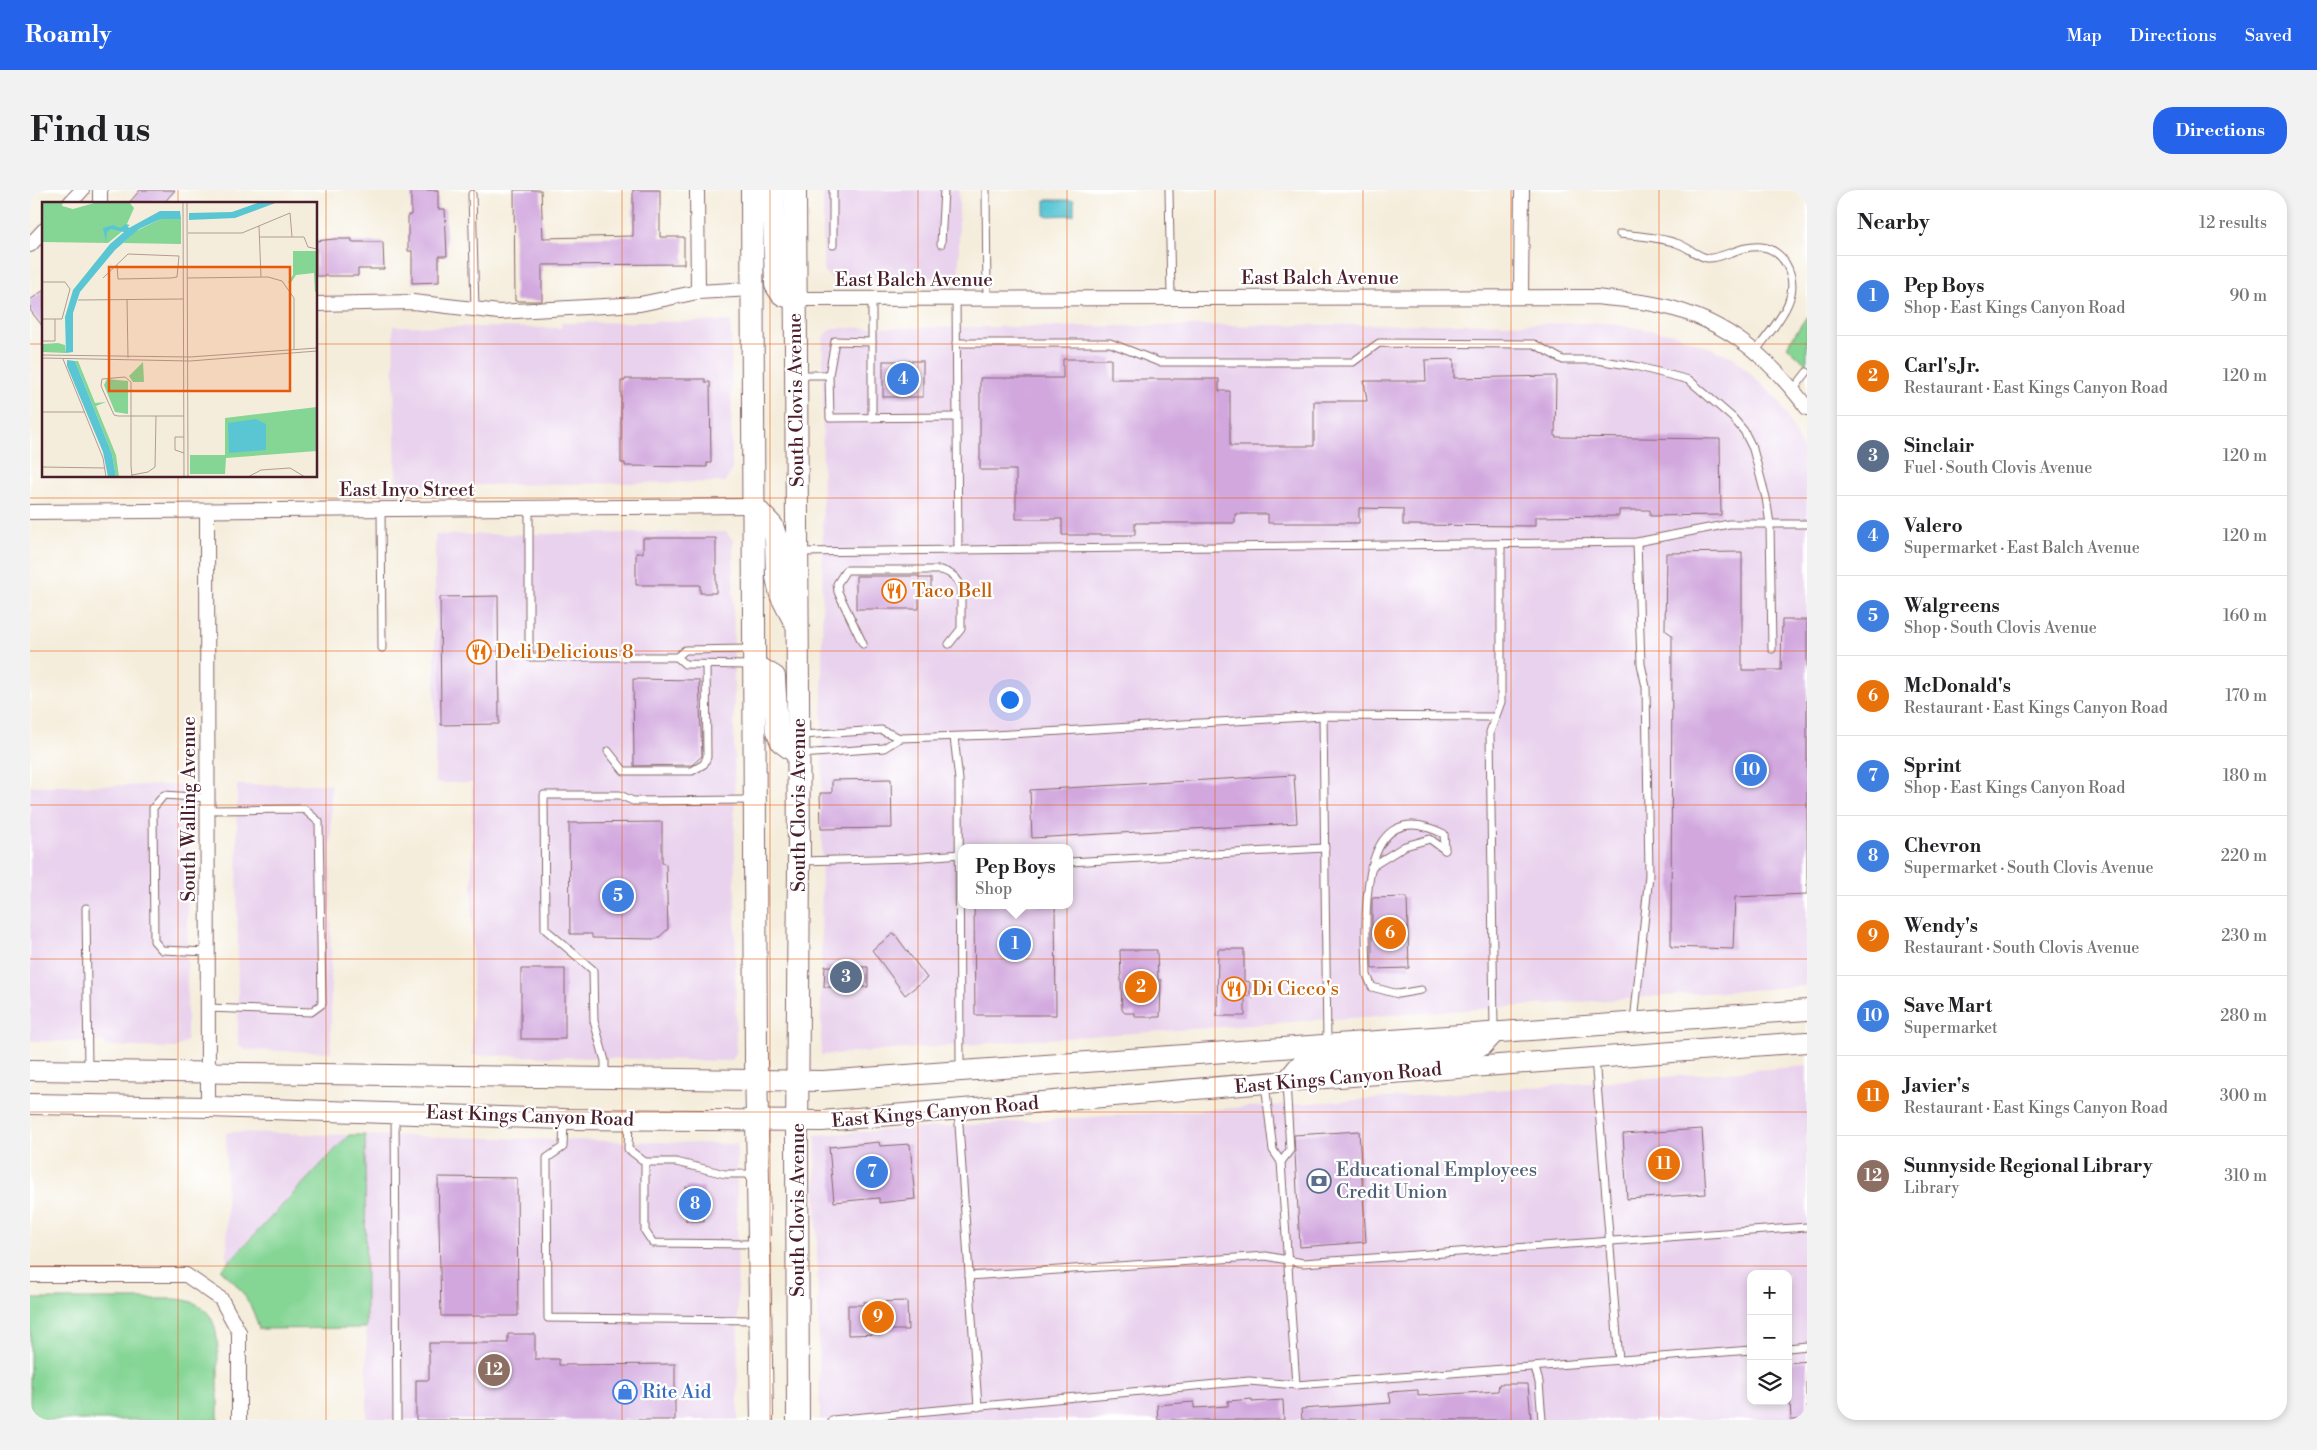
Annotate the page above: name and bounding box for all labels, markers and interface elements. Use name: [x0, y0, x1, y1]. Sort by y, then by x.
text: Roamly: [25, 20, 111, 50]
text: Map: [2066, 24, 2102, 47]
text: Directions: [2130, 24, 2217, 47]
text: Saved: [2245, 24, 2292, 47]
button: Directions: [2153, 107, 2287, 154]
text: Find us: [30, 109, 150, 152]
inset map: [42, 202, 318, 478]
text: Nearby: [1857, 210, 1930, 236]
text: 12 results: [2199, 213, 2267, 233]
street label: East Balch Avenue: [1241, 266, 1399, 290]
street label: East Balch Avenue: [835, 268, 993, 292]
text: Pep Boys: [1904, 274, 1984, 298]
text: 1: [1869, 286, 1877, 306]
text: 90 m: [2229, 286, 2267, 306]
text: Shop · East Kings Canyon Road: [1904, 298, 2125, 318]
street label: South Clovis Avenue: [782, 313, 810, 487]
text: Carl's Jr.: [1904, 354, 1980, 378]
pin: 4: [887, 360, 919, 398]
text: 2: [1868, 366, 1878, 386]
text: 120 m: [2223, 366, 2267, 386]
text: Restaurant · East Kings Canyon Road: [1904, 378, 2168, 398]
text: Sinclair: [1904, 434, 1974, 458]
text: 3: [1868, 446, 1878, 466]
text: 120 m: [2223, 446, 2267, 466]
text: Fuel · South Clovis Avenue: [1904, 458, 2092, 478]
street label: East Inyo Street: [339, 478, 475, 502]
text: Valero: [1904, 514, 1963, 538]
text: 4: [1868, 526, 1878, 546]
text: 120 m: [2223, 526, 2267, 546]
text: Supermarket · East Balch Avenue: [1904, 538, 2140, 558]
restaurant icon: Taco Bell: [881, 578, 907, 604]
place label: Taco Bell: [912, 579, 993, 603]
text: Walgreens: [1904, 594, 2000, 618]
text: 5: [1868, 606, 1878, 626]
text: 160 m: [2223, 606, 2267, 626]
text: Shop · South Clovis Avenue: [1904, 618, 2097, 638]
restaurant icon: Deli Delicious 8: [466, 639, 492, 665]
place label: Deli Delicious 8: [496, 640, 634, 664]
text: McDonald's: [1904, 674, 2011, 698]
text: 6: [1868, 686, 1878, 706]
text: 170 m: [2225, 686, 2267, 706]
your location: [997, 687, 1023, 713]
text: Restaurant · East Kings Canyon Road: [1904, 698, 2168, 718]
street label: South Walling Avenue: [177, 716, 201, 902]
street label: South Clovis Avenue: [787, 718, 811, 892]
pin: 10: [1735, 751, 1767, 789]
text: Sprint: [1904, 754, 1961, 778]
text: 7: [1868, 766, 1878, 786]
text: 180 m: [2223, 766, 2267, 786]
text: Shop · East Kings Canyon Road: [1904, 778, 2125, 798]
text: Chevron: [1904, 834, 1981, 858]
popup: [958, 844, 1073, 909]
text: 8: [1868, 846, 1878, 866]
text: 220 m: [2221, 846, 2267, 866]
text: Pep Boys: [975, 855, 1056, 879]
text: Supermarket · South Clovis Avenue: [1904, 858, 2154, 878]
pin: 5: [602, 877, 634, 915]
text: Shop: [975, 879, 1012, 899]
pin: 6: [1374, 914, 1406, 952]
text: Wendy's: [1904, 914, 1978, 938]
pin: 1: [999, 925, 1031, 963]
text: 9: [1868, 926, 1878, 946]
text: 230 m: [2221, 926, 2267, 946]
text: Restaurant · South Clovis Avenue: [1904, 938, 2139, 958]
pin: 3: [830, 958, 862, 996]
pin: 2: [1125, 968, 1157, 1006]
restaurant icon: Di Cicco's: [1221, 976, 1247, 1002]
place label: Di Cicco's: [1252, 977, 1339, 1001]
text: Save Mart: [1904, 994, 1992, 1018]
text: 10: [1864, 1006, 1882, 1026]
text: 280 m: [2220, 1006, 2267, 1026]
text: Supermarket: [1904, 1018, 1998, 1038]
street label: East Kings Canyon Road: [1233, 1057, 1443, 1099]
text: Javier's: [1904, 1074, 1970, 1098]
text: 11: [1865, 1086, 1881, 1106]
text: 300 m: [2220, 1086, 2267, 1106]
street label: East Kings Canyon Road: [830, 1091, 1040, 1133]
text: Restaurant · East Kings Canyon Road: [1904, 1098, 2168, 1118]
street label: East Kings Canyon Road: [426, 1100, 635, 1132]
street label: South Clovis Avenue: [786, 1123, 810, 1297]
pin: 11: [1648, 1145, 1680, 1183]
pin: 7: [856, 1153, 888, 1191]
text: Sunnyside Regional Library: [1904, 1154, 2153, 1178]
place label: Educational Employees Credit Union: [1336, 1158, 1537, 1204]
text: 12: [1864, 1166, 1882, 1186]
text: 310 m: [2224, 1166, 2267, 1186]
bank icon: Educational Employees Credit Union: [1306, 1168, 1332, 1194]
text: Library: [1904, 1178, 1959, 1198]
pin: 8: [679, 1185, 711, 1223]
map controls: [1747, 1270, 1792, 1405]
button: +: [1747, 1270, 1792, 1315]
pin: 9: [862, 1298, 894, 1336]
button: −: [1747, 1315, 1792, 1360]
pin: 12: [478, 1351, 510, 1389]
button: layers: [1747, 1360, 1792, 1405]
shop icon: Rite Aid: [612, 1379, 638, 1405]
place label: Rite Aid: [642, 1380, 712, 1404]

